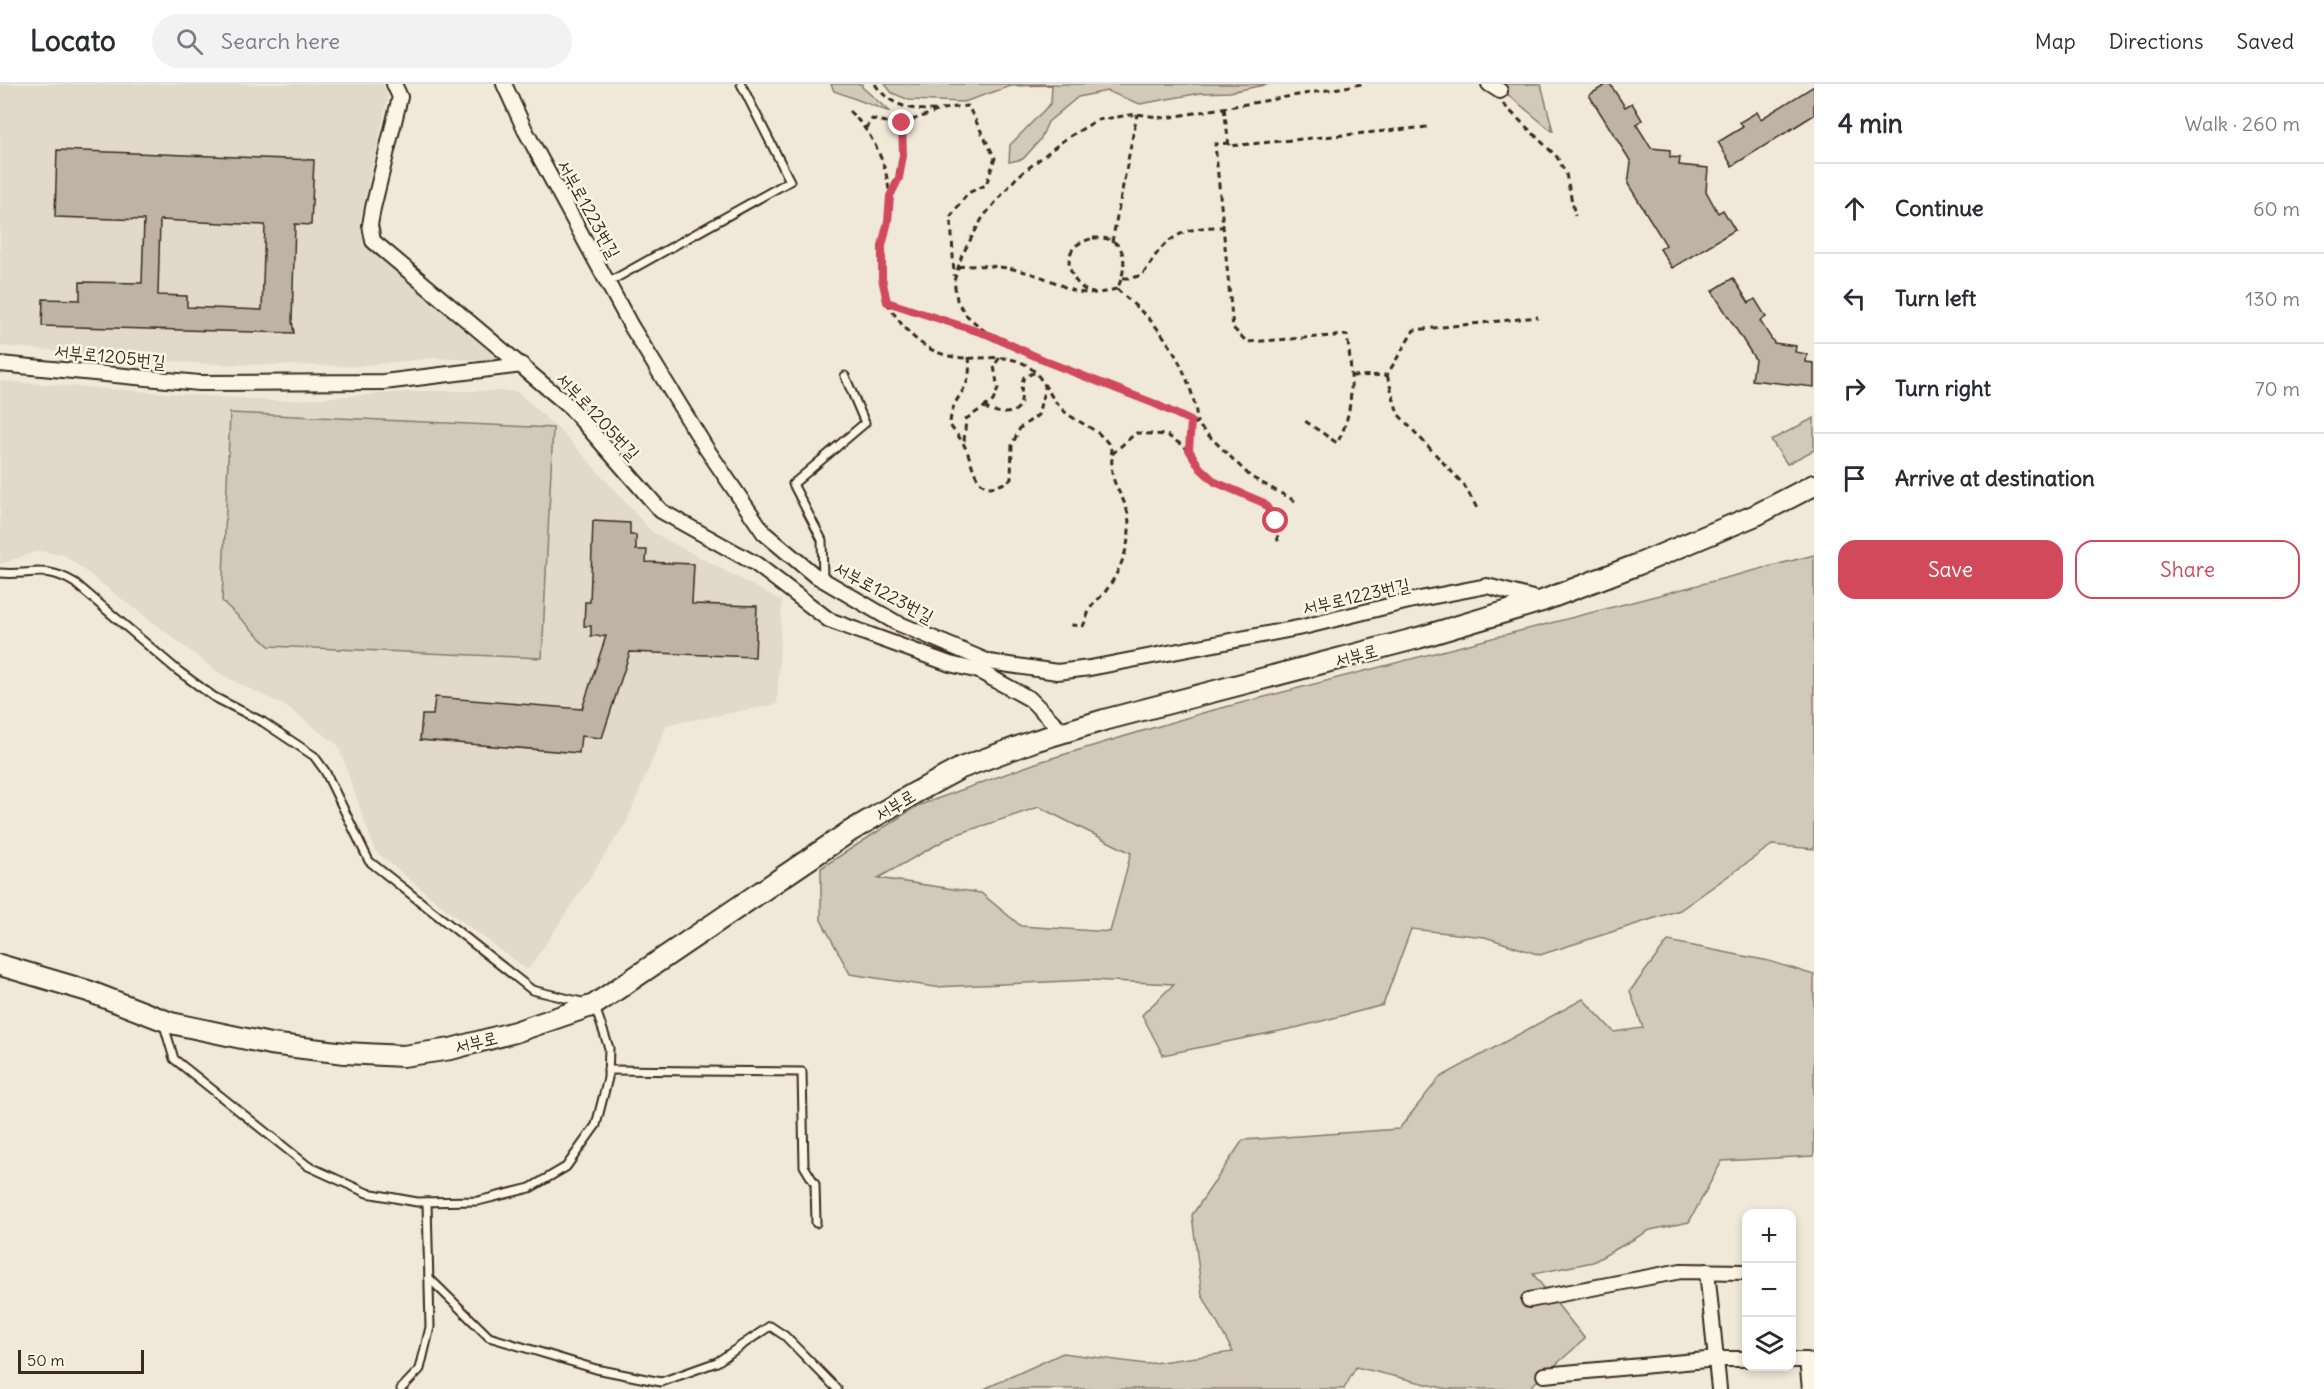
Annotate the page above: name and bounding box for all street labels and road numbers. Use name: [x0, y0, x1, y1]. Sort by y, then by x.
street label: 서부로1223번길: [552, 156, 626, 263]
street label: 서부로1205번길: [53, 339, 167, 373]
street label: 서부로1205번길: [552, 367, 645, 465]
street label: 서부로1223번길: [830, 556, 938, 628]
street label: 서부로1223번길: [1300, 572, 1412, 620]
street label: 서부로: [1332, 638, 1380, 672]
street label: 서부로: [870, 784, 920, 826]
street label: 서부로: [452, 1026, 500, 1058]

